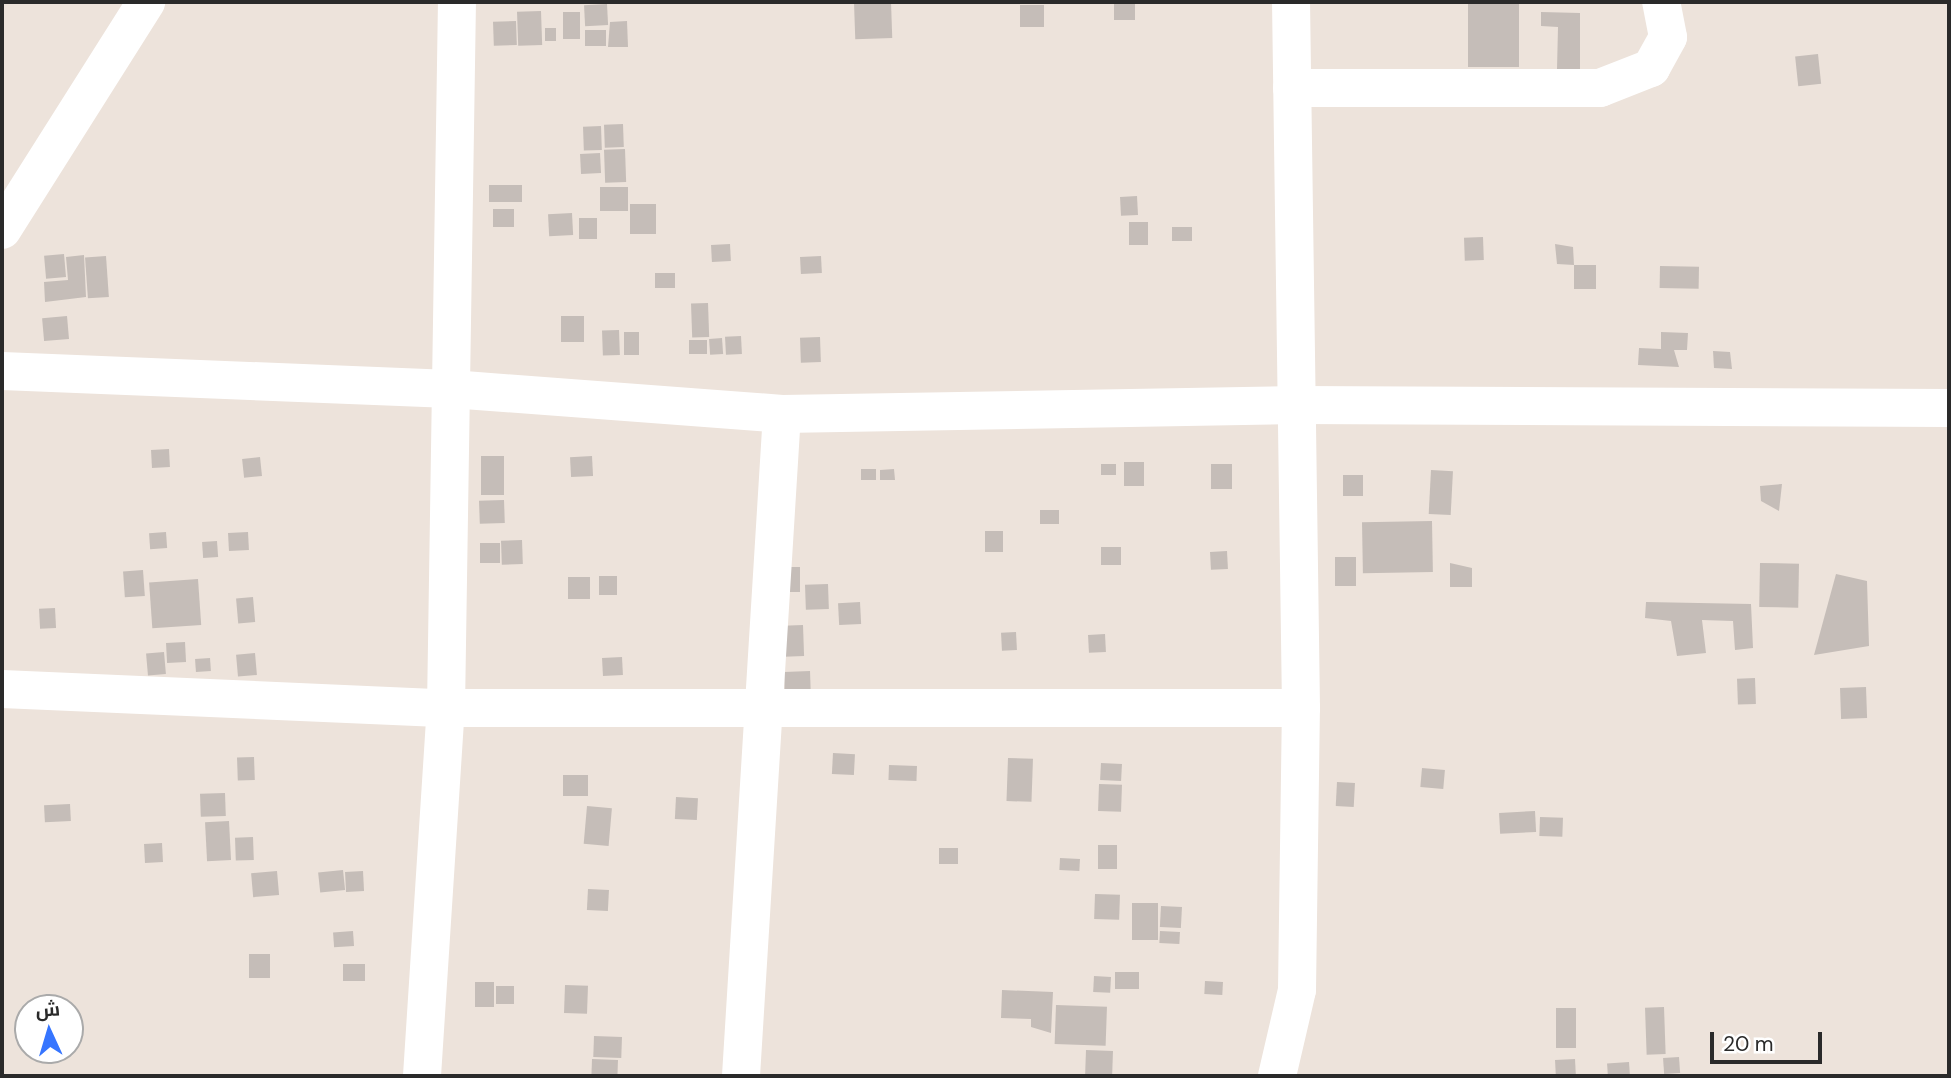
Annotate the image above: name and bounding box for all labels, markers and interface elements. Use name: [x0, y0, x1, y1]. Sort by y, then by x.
north arrow: [14, 994, 84, 1064]
text: ش: [35, 996, 61, 1023]
scale bar: [1713, 1018, 1825, 1062]
text: 20 m: [1723, 1030, 1774, 1058]

